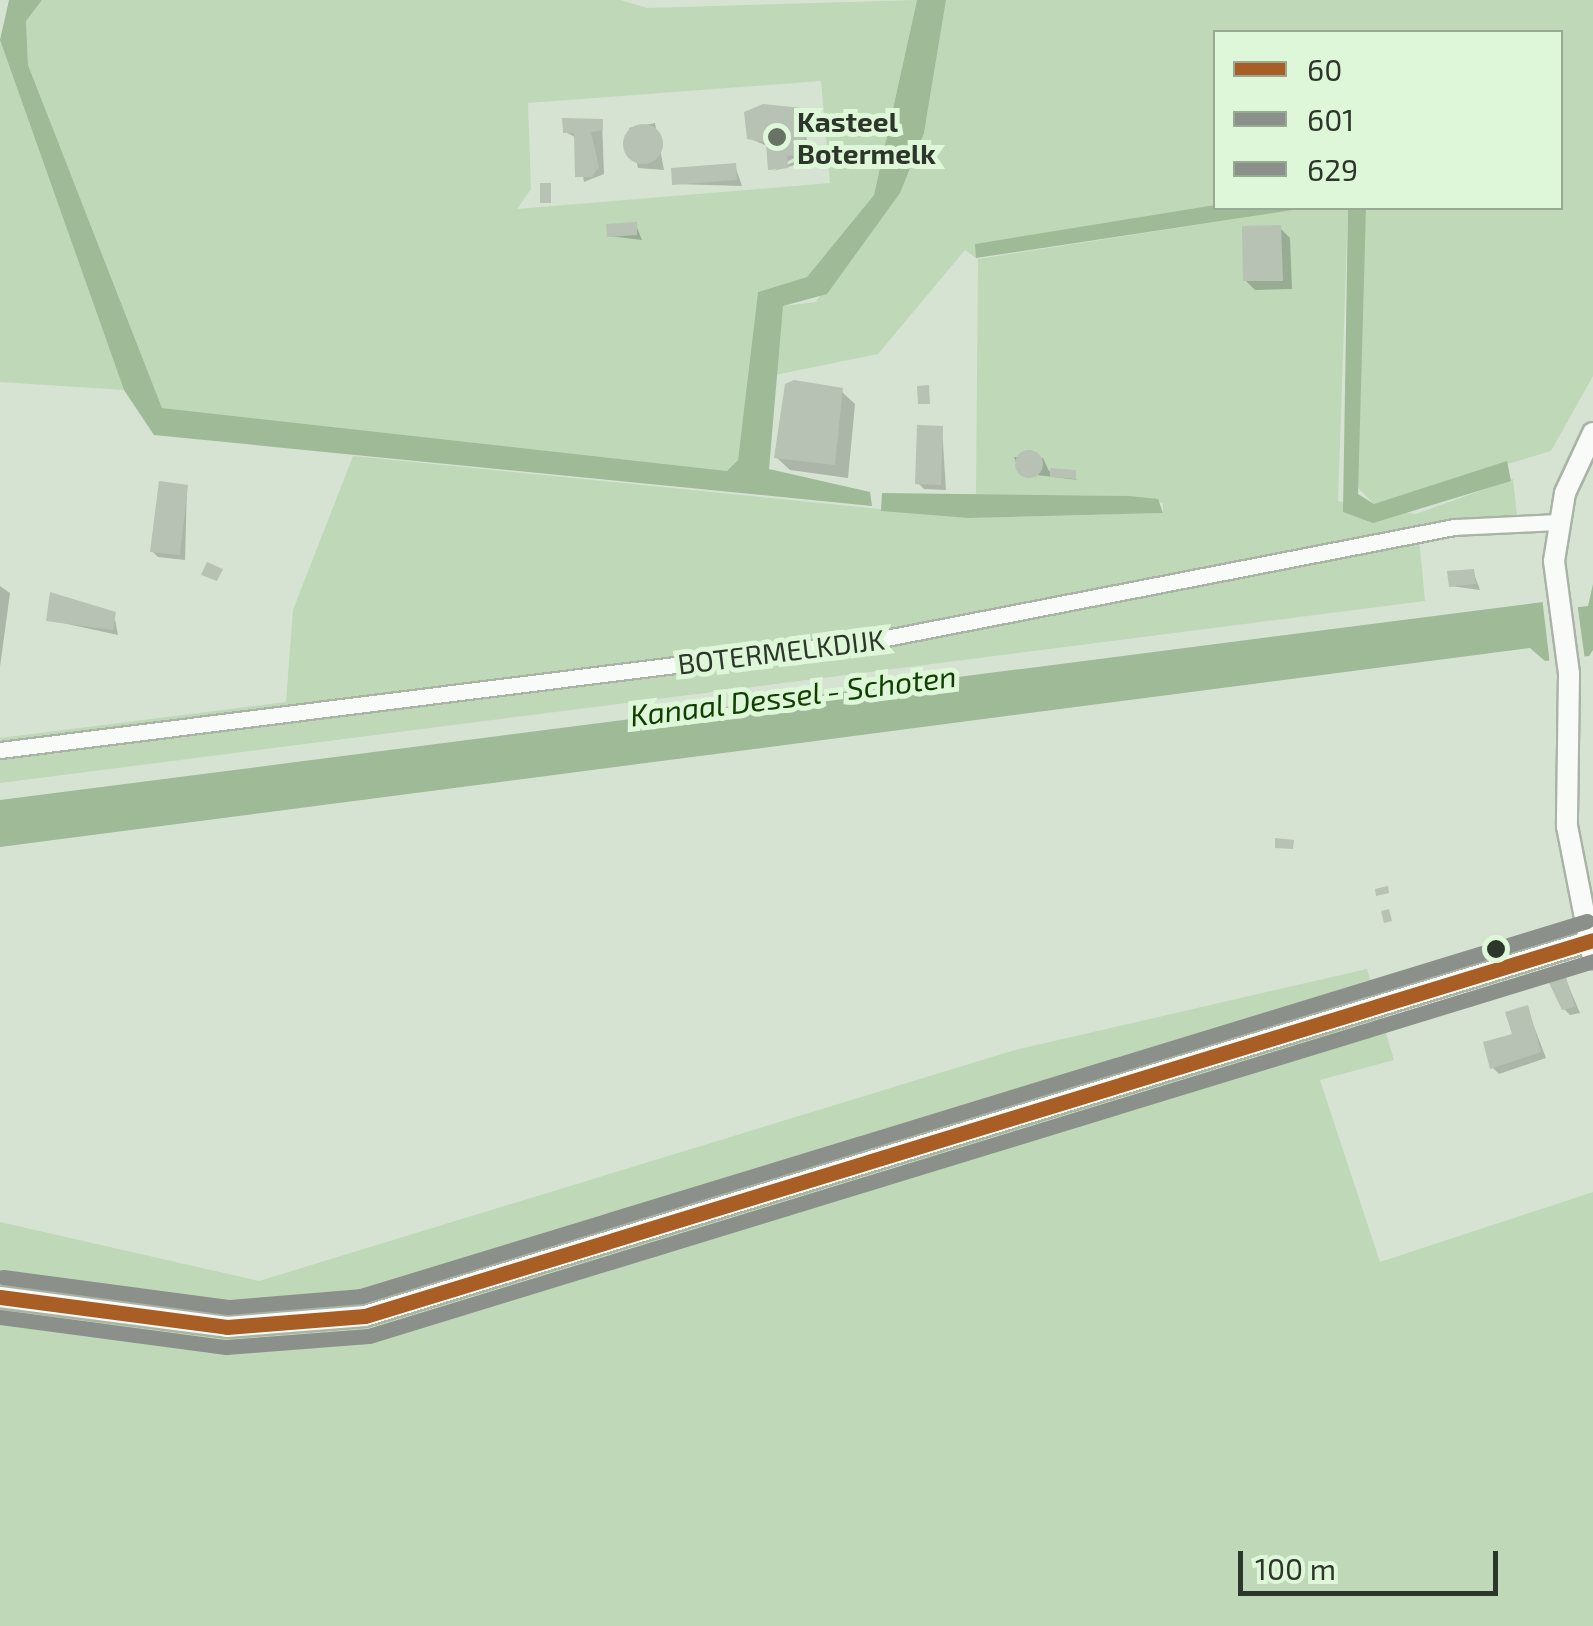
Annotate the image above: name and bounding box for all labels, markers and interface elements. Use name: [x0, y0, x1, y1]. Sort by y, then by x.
legend: [1213, 30, 1563, 210]
text: 60: [1307, 51, 1342, 87]
text: 601: [1307, 101, 1354, 137]
place label: Kasteel Botermelk: [797, 104, 936, 170]
marker: Kasteel Botermelk: [766, 126, 788, 148]
text: 629: [1307, 151, 1358, 187]
street label: BOTERMELKDIJK: [676, 622, 886, 680]
water label: Kanaal Dessel - Schoten: [627, 657, 959, 733]
unlabelled marker: [1486, 939, 1506, 959]
scale bar: [1243, 1531, 1503, 1593]
text: 100 m: [1255, 1550, 1336, 1586]

